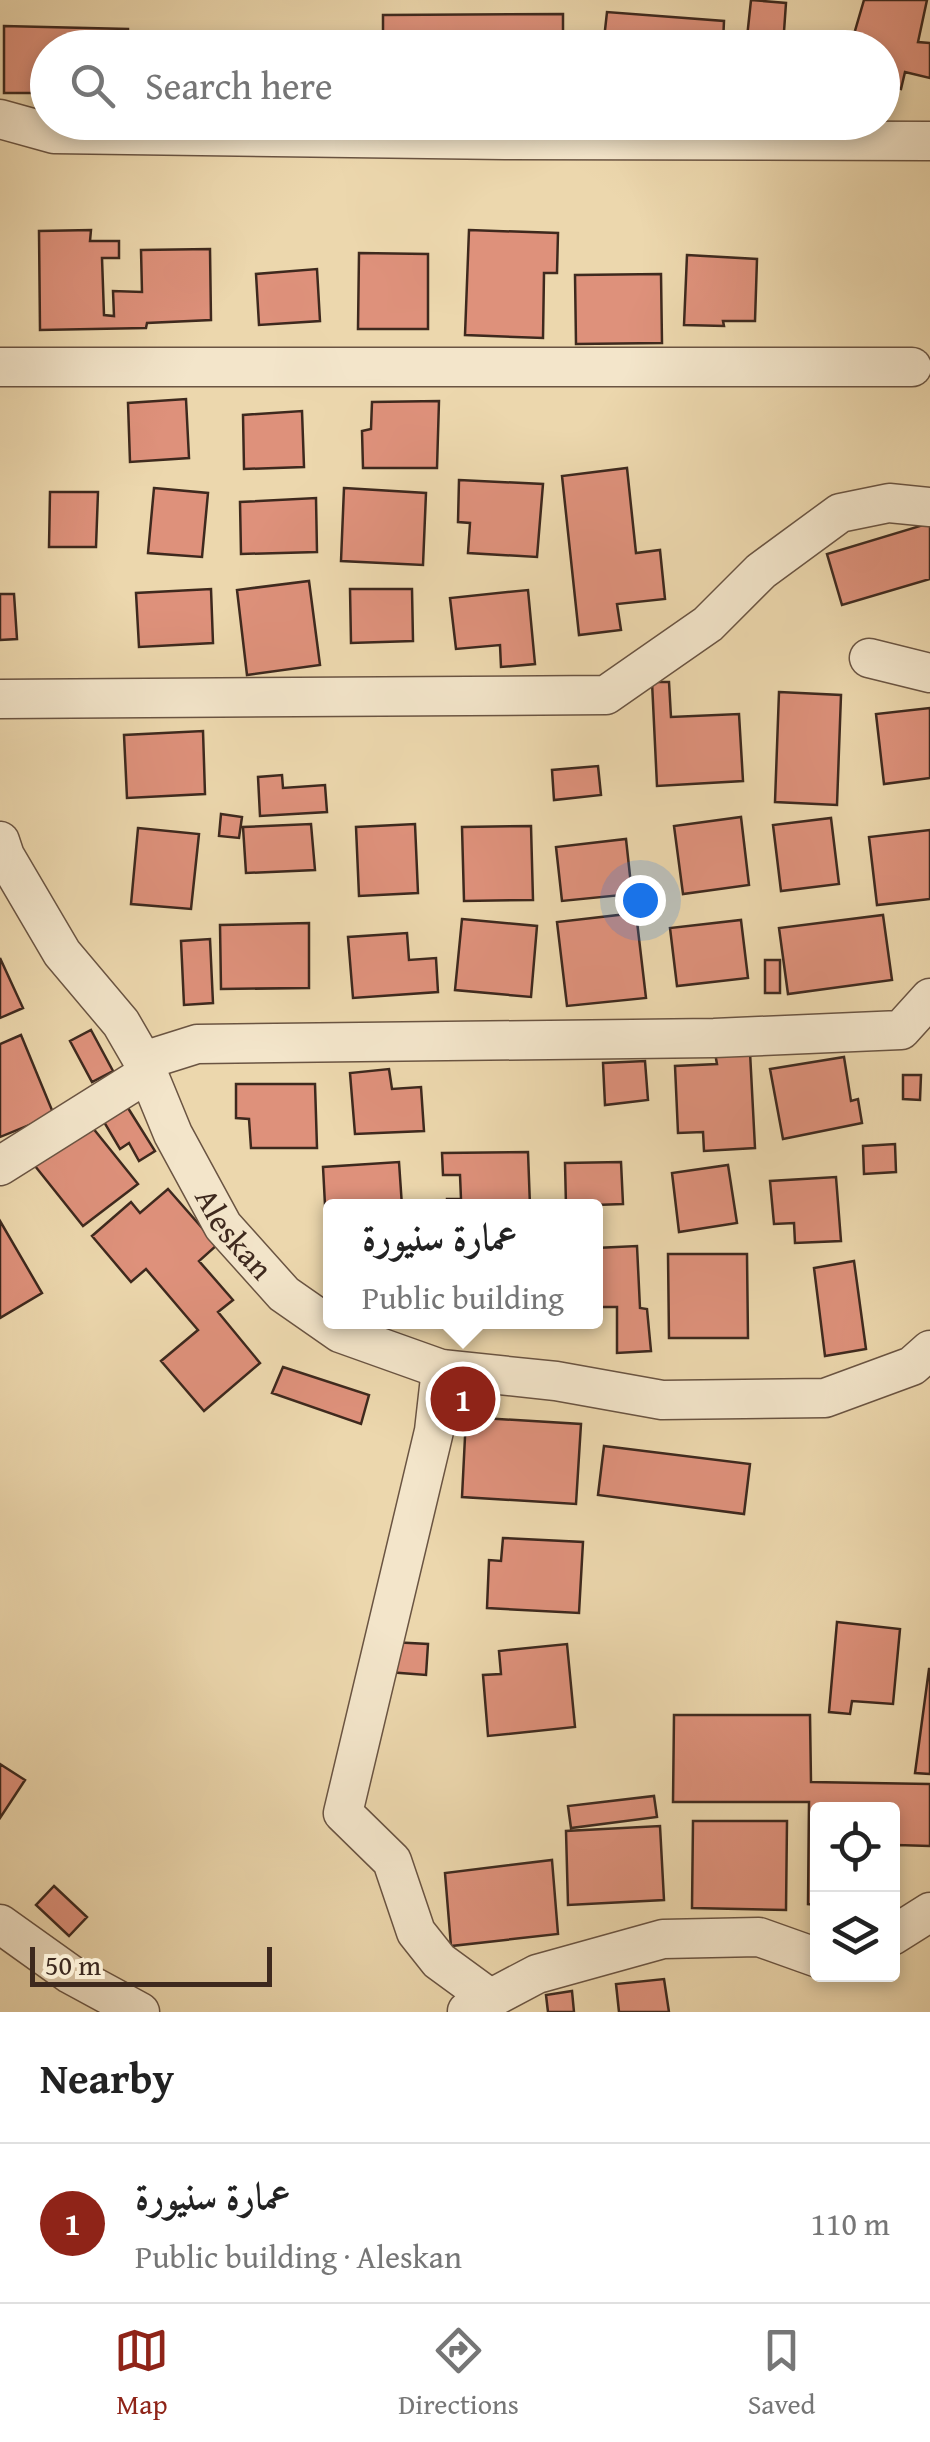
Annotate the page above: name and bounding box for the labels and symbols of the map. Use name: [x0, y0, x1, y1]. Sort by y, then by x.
your location: [615, 875, 666, 926]
street label: Aleskan: [184, 1179, 285, 1290]
pin: 1: [430, 1362, 496, 1436]
scale bar: [30, 1942, 272, 1986]

